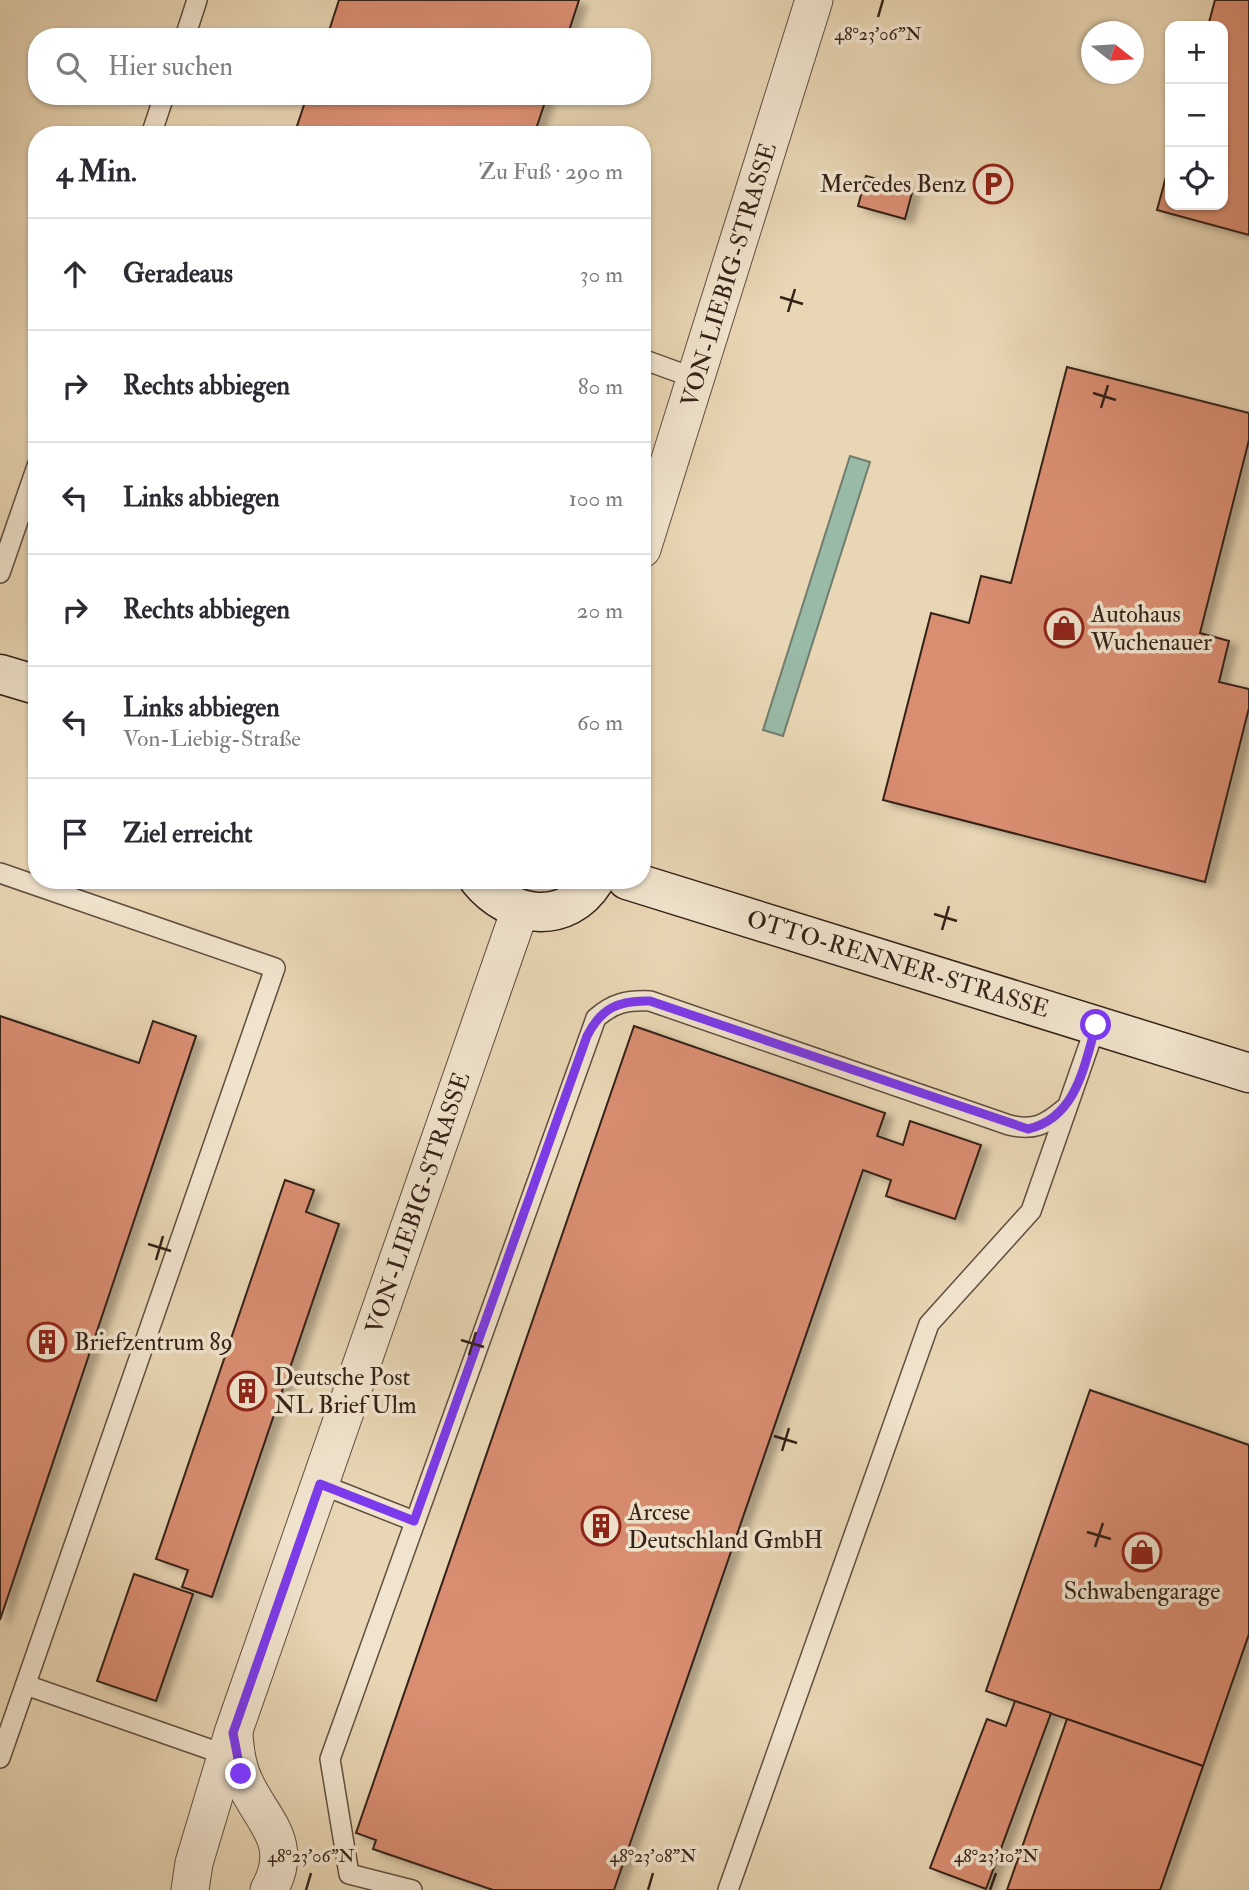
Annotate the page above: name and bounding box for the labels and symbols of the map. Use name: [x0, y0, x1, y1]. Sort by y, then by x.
north arrow: [1081, 21, 1144, 84]
text: 48°23'06"N: [834, 23, 922, 46]
street label: VON-LIEBIG-STRASSE: [674, 139, 784, 411]
parking icon: Mercedes Benz: [972, 163, 1014, 205]
place label: Mercedes Benz: [820, 169, 966, 200]
place label: Autohaus Wuchenauer: [1090, 599, 1212, 658]
shop icon: Autohaus Wuchenauer: [1043, 607, 1085, 649]
street label: OTTO-RENNER-STRASSE: [743, 903, 1053, 1025]
route start: [1080, 1009, 1111, 1040]
street label: VON-LIEBIG-STRASSE: [359, 1068, 477, 1338]
building icon: Briefzentrum 89: [26, 1321, 68, 1363]
place label: Briefzentrum 89: [74, 1327, 233, 1358]
place label: Deutsche Post NL Brief Ulm: [274, 1362, 417, 1421]
building icon: Deutsche Post NL Brief Ulm: [226, 1370, 268, 1412]
place label: Arcese Deutschland GmbH: [627, 1497, 823, 1556]
building icon: Arcese Deutschland GmbH: [580, 1505, 622, 1547]
shop icon: Schwabengarage: [1121, 1531, 1163, 1573]
place label: Schwabengarage: [1064, 1576, 1220, 1607]
route end: [225, 1758, 256, 1789]
text: 48°23'06"N: [267, 1845, 355, 1868]
text: 48°23'08"N: [610, 1845, 696, 1868]
text: 48°23'10"N: [954, 1845, 1038, 1868]

